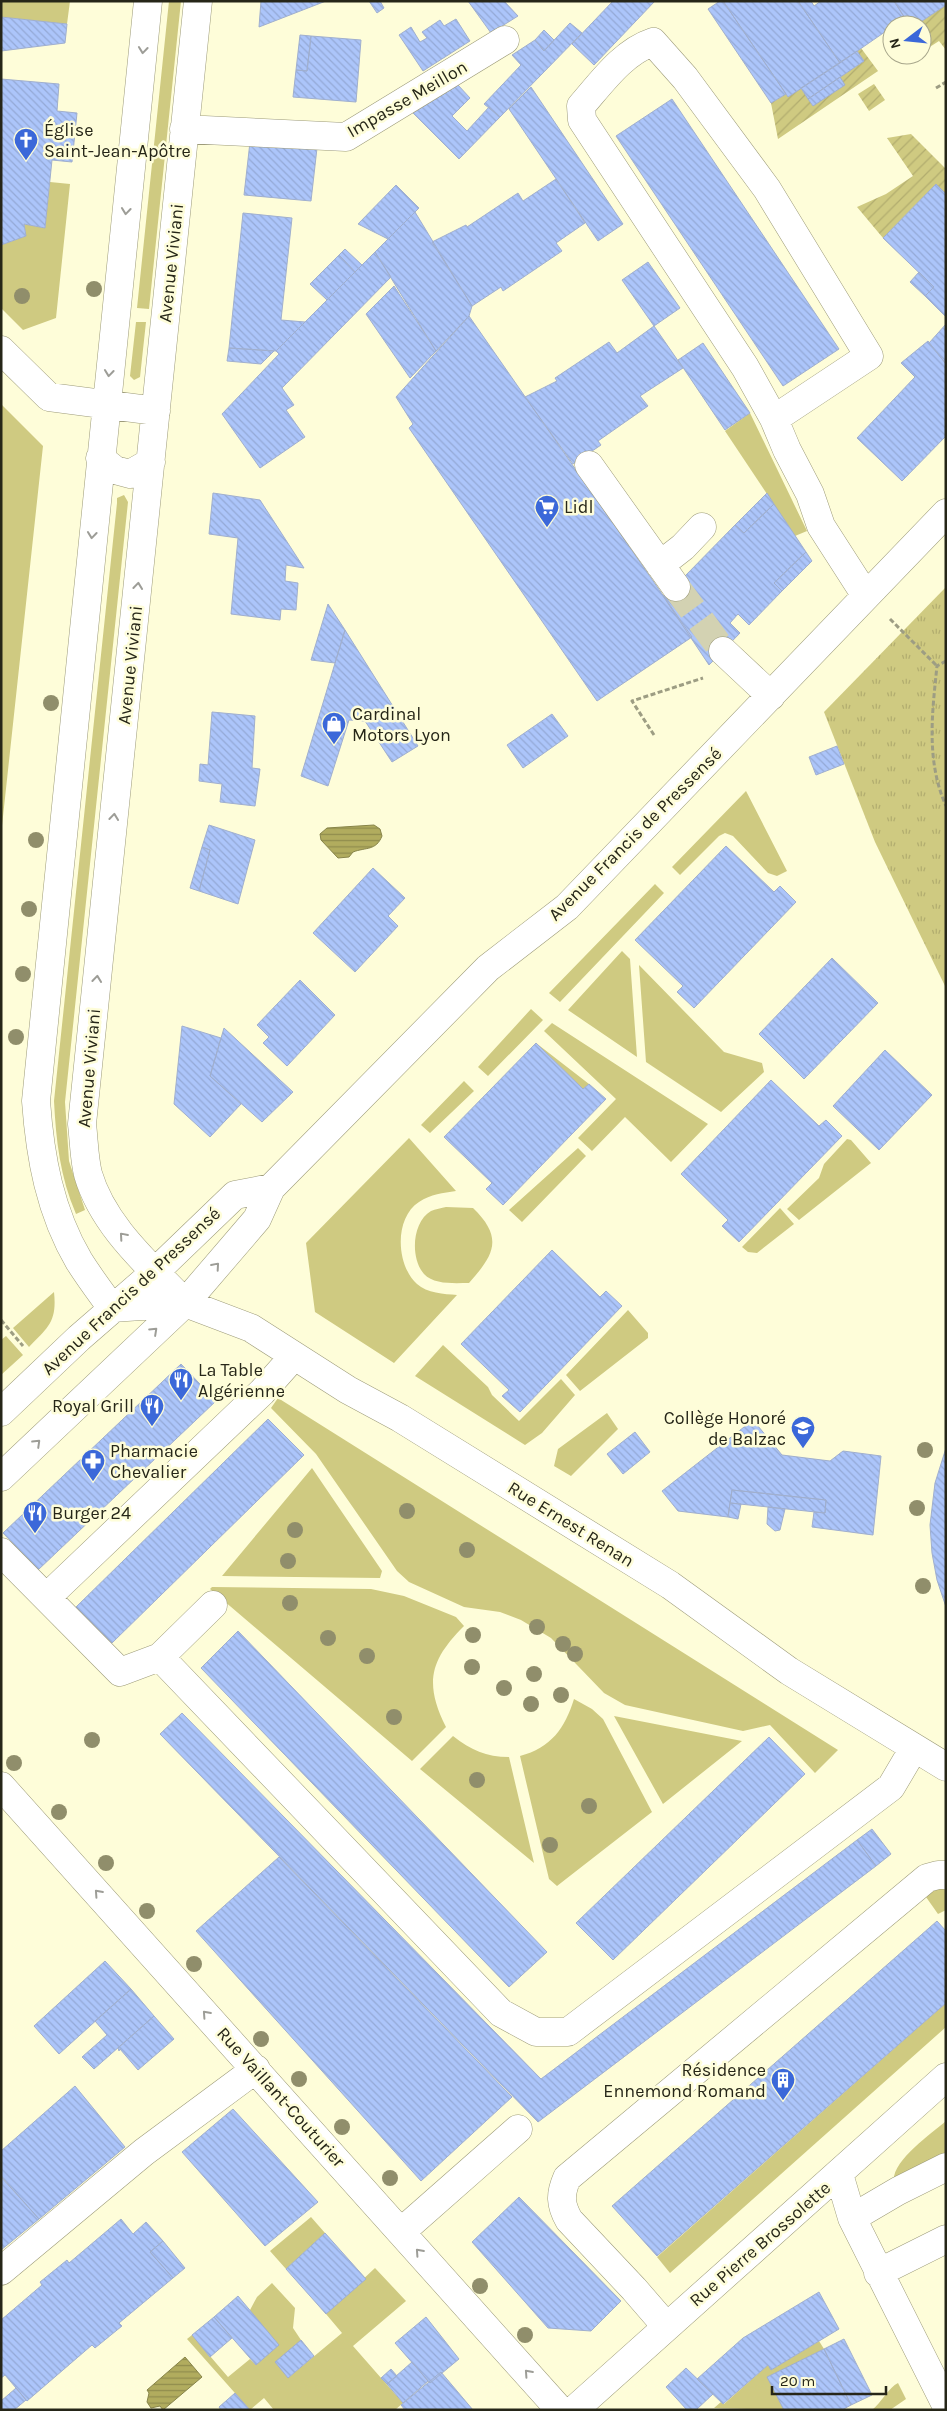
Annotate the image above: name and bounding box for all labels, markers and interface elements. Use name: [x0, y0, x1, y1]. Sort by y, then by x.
north arrow: [882, 15, 932, 65]
text: N: [885, 36, 905, 51]
one-way arrow: [138, 46, 149, 54]
street label: Impasse Meillon: [343, 56, 471, 142]
place label: Église Saint-Jean-Apôtre: [44, 118, 191, 162]
church icon: Église Saint-Jean-Apôtre: [13, 127, 39, 161]
street label: Avenue Viviani: [154, 202, 188, 324]
one-way arrow: [121, 208, 132, 216]
one-way arrow: [104, 369, 115, 377]
supermarket icon: Lidl: [534, 494, 560, 528]
place label: Lidl: [564, 496, 593, 518]
one-way arrow: [87, 531, 98, 539]
one-way arrow: [132, 582, 143, 590]
street label: Avenue Viviani: [113, 604, 147, 726]
place label: Cardinal Motors Lyon: [352, 703, 451, 746]
shop icon: Cardinal Motors Lyon: [321, 711, 347, 745]
street label: Avenue Francis de Pressensé: [544, 743, 726, 925]
one-way arrow: [108, 813, 119, 821]
one-way arrow: [91, 975, 102, 983]
street label: Avenue Viviani: [73, 1007, 105, 1129]
street label: Avenue Francis de Pressensé: [37, 1202, 225, 1380]
one-way arrow: [119, 1232, 128, 1241]
one-way arrow: [211, 1262, 220, 1271]
one-way arrow: [149, 1328, 158, 1337]
place label: La Table Algérienne: [198, 1359, 285, 1402]
restaurant icon: La Table Algérienne: [168, 1367, 194, 1401]
restaurant icon: Royal Grill: [139, 1393, 165, 1427]
place label: Royal Grill: [52, 1395, 134, 1417]
place label: Collège Honoré de Balzac: [664, 1407, 786, 1450]
school or university icon: Collège Honoré de Balzac: [790, 1415, 816, 1449]
one-way arrow: [31, 1440, 40, 1449]
place label: Pharmacie Chevalier: [110, 1440, 198, 1483]
pharmacy icon: Pharmacie Chevalier: [80, 1448, 106, 1482]
street label: Rue Ernest Renan: [504, 1476, 638, 1572]
restaurant icon: Burger 24: [22, 1500, 48, 1534]
place label: Burger 24: [52, 1502, 131, 1524]
one-way arrow: [94, 1889, 103, 1898]
one-way arrow: [203, 2010, 212, 2019]
street label: Rue Vaillant-Couturier: [212, 2022, 350, 2172]
place label: Résidence Ennemond Romand: [603, 2059, 766, 2102]
building icon: Résidence Ennemond Romand: [770, 2067, 796, 2101]
street label: Rue Pierre Brossolette: [685, 2177, 835, 2311]
one-way arrow: [416, 2249, 425, 2258]
scale bar: [772, 2364, 886, 2396]
one-way arrow: [524, 2370, 533, 2379]
text: 20 m: [780, 2372, 815, 2390]

